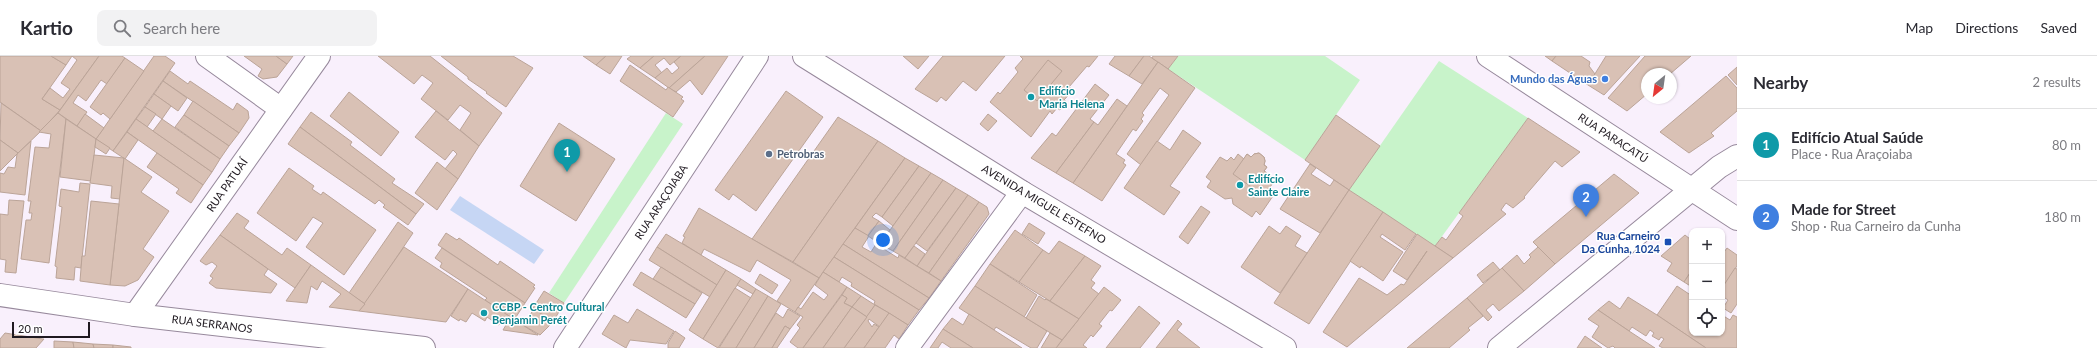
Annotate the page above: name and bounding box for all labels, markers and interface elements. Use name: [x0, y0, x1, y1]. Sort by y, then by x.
search box: [97, 10, 377, 46]
text: Kartio: [20, 16, 73, 39]
icon: search: [111, 17, 133, 39]
text: Search here: [143, 19, 220, 37]
text: Map: [1906, 19, 1933, 36]
text: Directions: [1955, 19, 2018, 36]
text: Saved: [2040, 19, 2077, 36]
north arrow: [1641, 68, 1677, 104]
place label: Mundo das Águas: [1510, 72, 1597, 85]
text: Nearby: [1753, 72, 1808, 93]
marker: Mundo das Águas: [1600, 74, 1610, 84]
text: 2 results: [2033, 74, 2081, 90]
place label: Edifício Maria Helena: [1039, 84, 1105, 110]
marker: Edifício Maria Helena: [1026, 92, 1036, 102]
street label: RUA PARACATÚ: [1576, 110, 1651, 165]
text: Edifício Atual Saúde: [1791, 128, 1923, 146]
text: 1: [1762, 137, 1770, 153]
text: 80 m: [2052, 137, 2081, 153]
pin: 1: [554, 139, 580, 172]
text: Place · Rua Araçoiaba: [1791, 146, 1912, 162]
place label: Petrobras: [777, 147, 825, 160]
marker: Petrobras: [764, 149, 774, 159]
street label: RUA PATUAÍ: [203, 155, 250, 214]
street label: RUA ARAÇOIABA: [631, 161, 690, 242]
street label: AVENIDA MIGUEL ESTEFNO: [980, 161, 1109, 246]
place label: Edifício Sainte Claire: [1248, 172, 1309, 198]
marker: Edifício Sainte Claire: [1235, 180, 1245, 190]
pin: 2: [1573, 184, 1599, 217]
text: Made for Street: [1791, 200, 1896, 218]
text: 2: [1762, 209, 1770, 225]
text: 180 m: [2044, 209, 2081, 225]
text: Shop · Rua Carneiro da Cunha: [1791, 218, 1961, 234]
map controls: [1689, 228, 1725, 336]
button: +: [1689, 228, 1725, 264]
place label: Rua Carneiro Da Cunha, 1024: [1581, 229, 1661, 255]
your location: [873, 230, 893, 250]
marker: Rua Carneiro Da Cunha, 1024: [1663, 237, 1673, 247]
button: −: [1689, 264, 1725, 300]
place label: CCBP - Centro Cultural Benjamin Perét: [492, 300, 605, 326]
button: locate: [1689, 300, 1725, 336]
marker: CCBP - Centro Cultural Benjamin Perét: [479, 308, 489, 318]
street label: RUA SERRANOS: [171, 312, 253, 335]
scale bar: [12, 320, 90, 339]
text: 20 m: [18, 322, 43, 335]

